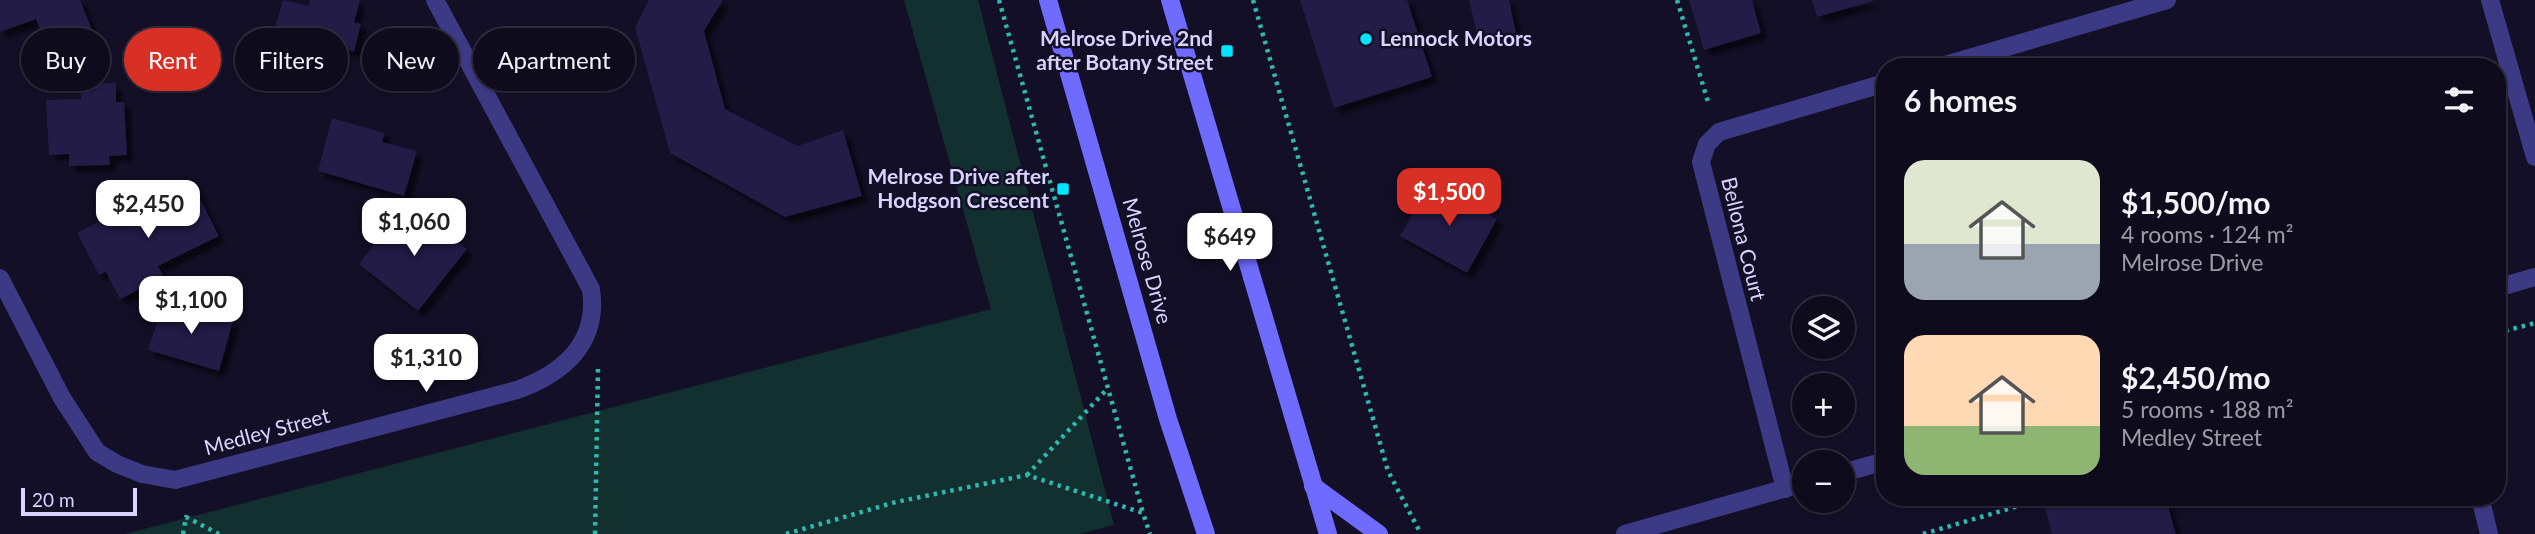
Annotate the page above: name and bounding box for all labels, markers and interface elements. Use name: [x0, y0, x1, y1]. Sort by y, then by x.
place label: Melrose Drive 2nd after Botany Street: [1036, 25, 1213, 74]
place label: Lennock Motors: [1380, 25, 1532, 50]
chip: Buy: [21, 28, 110, 91]
chip: Rent: [124, 28, 221, 91]
chip: Filters: [235, 28, 348, 91]
chip: New: [362, 28, 459, 91]
chip: Apartment: [473, 28, 635, 91]
marker: Lennock Motors: [1358, 31, 1374, 47]
marker: Melrose Drive 2nd after Botany Street: [1219, 43, 1235, 59]
icon: filters: [2440, 81, 2478, 119]
text: 6 homes: [1904, 82, 2017, 118]
place label: Melrose Drive after Hodgson Crescent: [868, 163, 1049, 212]
pin: $1,500: [1392, 168, 1506, 228]
street label: Bellona Court: [1717, 174, 1772, 303]
text: $1,500: [1413, 177, 1485, 205]
pin: $2,450: [91, 180, 205, 240]
marker: Melrose Drive after Hodgson Crescent: [1055, 181, 1071, 197]
text: $1,500/mo: [2121, 184, 2270, 220]
icon: home: [1960, 188, 2044, 272]
text: $2,450: [112, 189, 184, 217]
street label: Melrose Drive: [1119, 195, 1178, 326]
pin: $1,060: [357, 198, 471, 258]
text: $1,060: [378, 207, 450, 235]
pin: $649: [1189, 214, 1271, 273]
text: 4 rooms · 124 m²: [2121, 220, 2293, 248]
text: $649: [1203, 222, 1257, 250]
text: Melrose Drive: [2121, 248, 2263, 276]
pin: $1,100: [134, 276, 248, 336]
text: $1,100: [155, 285, 227, 313]
map controls: [1792, 296, 1855, 513]
button: layers: [1792, 296, 1855, 359]
pin: $1,310: [369, 334, 483, 394]
text: $1,310: [390, 343, 462, 371]
text: $2,450/mo: [2121, 359, 2270, 395]
icon: home: [1960, 363, 2044, 447]
button: +: [1792, 373, 1855, 436]
text: 5 rooms · 188 m²: [2121, 395, 2293, 423]
street label: Medley Street: [201, 402, 332, 459]
text: Medley Street: [2121, 423, 2262, 451]
button: −: [1792, 450, 1855, 513]
scale bar: [21, 485, 136, 517]
text: 20 m: [32, 488, 75, 511]

